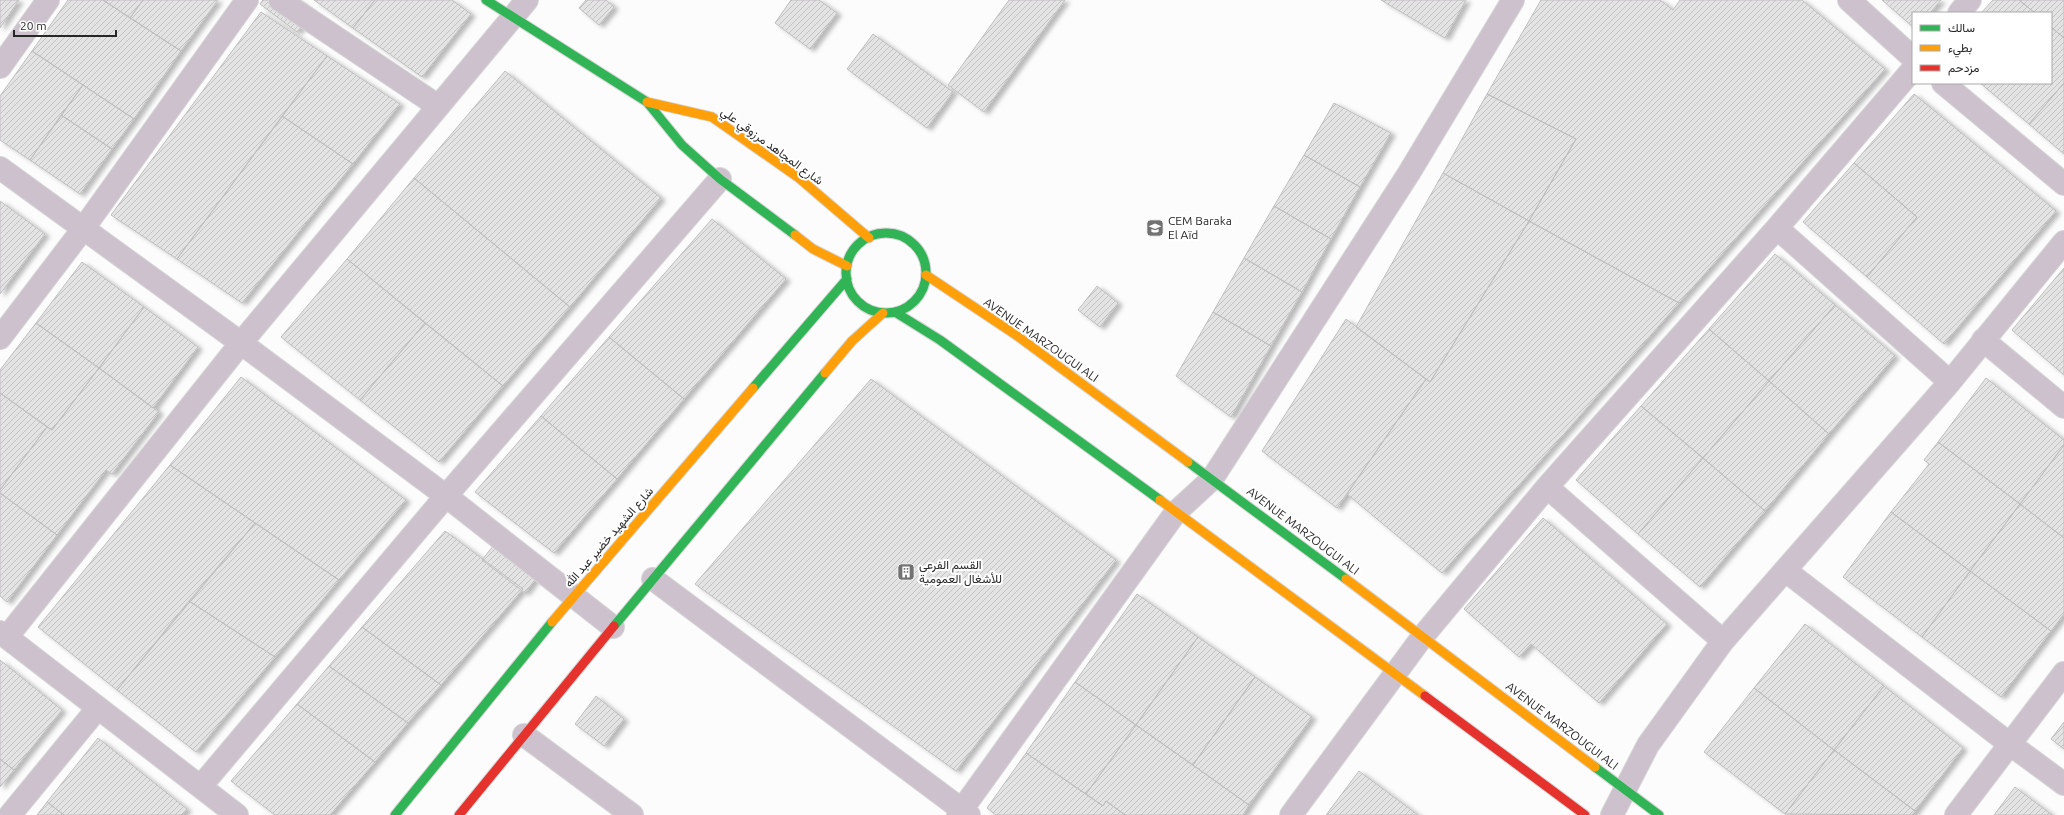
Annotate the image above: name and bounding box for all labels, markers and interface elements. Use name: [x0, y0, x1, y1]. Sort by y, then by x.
scale bar: [14, 12, 116, 38]
legend: [1912, 12, 2052, 84]
text: 20 m: [20, 19, 47, 32]
text: سالك: [1948, 21, 1975, 34]
text: بطيء: [1948, 41, 1972, 58]
text: مزدحم: [1948, 61, 1979, 76]
street label: شارع المجاهد مرزوقي علي: [716, 104, 826, 190]
place label: CEM Baraka El Aïd: [1168, 214, 1232, 241]
school or university icon: CEM Baraka El Aïd: [1145, 218, 1165, 238]
street label: AVENUE MARZOUGUI ALI: [982, 295, 1101, 384]
street label: شارع الشهيد خضير عبد الله: [562, 484, 658, 591]
street label: AVENUE MARZOUGUI ALI: [1245, 484, 1362, 577]
place label: القسم الفرعي للأشغال العمومية: [919, 558, 1002, 587]
building icon: القسم الفرعي للأشغال العمومية: [896, 562, 916, 582]
street label: AVENUE MARZOUGUI ALI: [1504, 679, 1621, 772]

